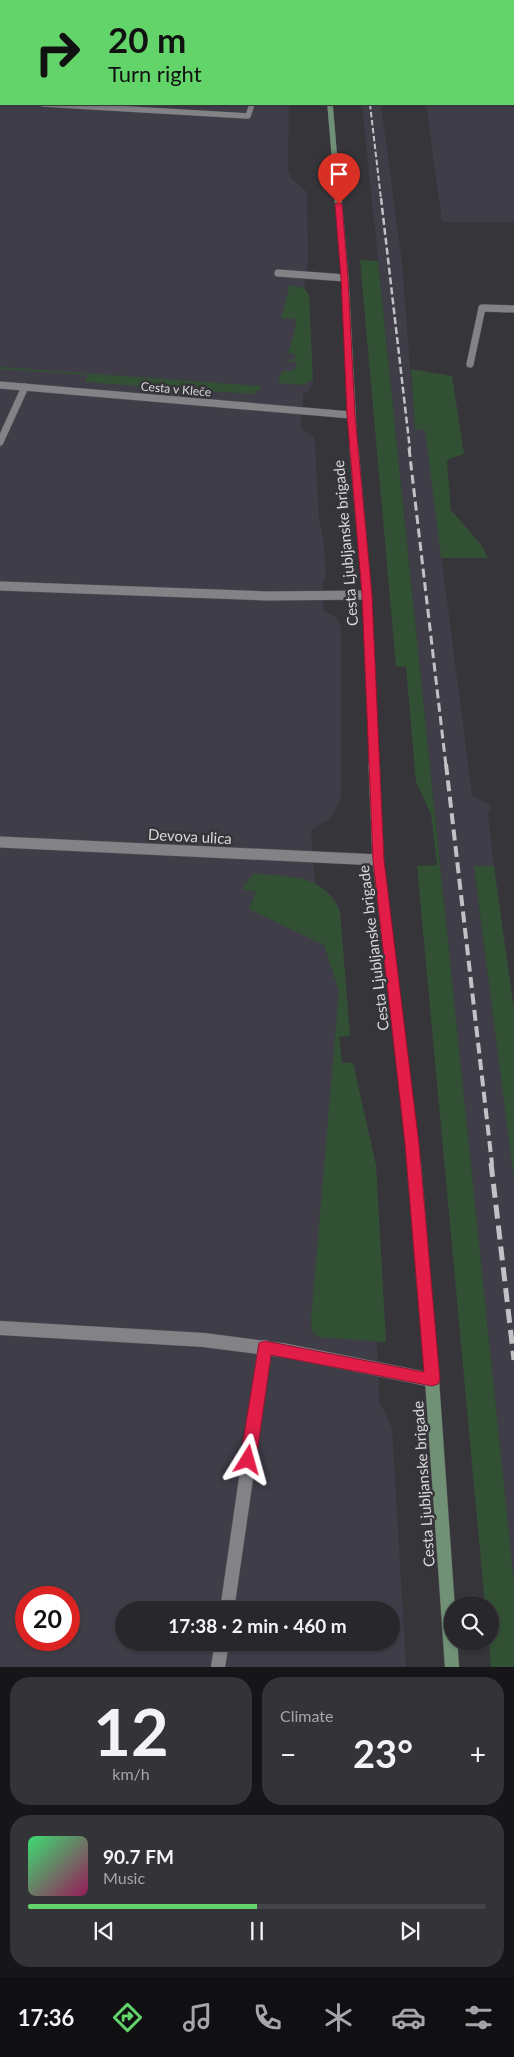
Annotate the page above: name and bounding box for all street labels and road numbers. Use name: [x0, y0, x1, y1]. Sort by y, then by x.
street label: Cesta v Kleče: [140, 378, 212, 400]
street label: Cesta Ljubljanske brigade: [329, 459, 361, 627]
street label: Devova ulica: [148, 825, 232, 847]
street label: Cesta Ljubljanske brigade: [354, 864, 392, 1032]
street label: Cesta Ljubljanske brigade: [408, 1400, 438, 1568]

